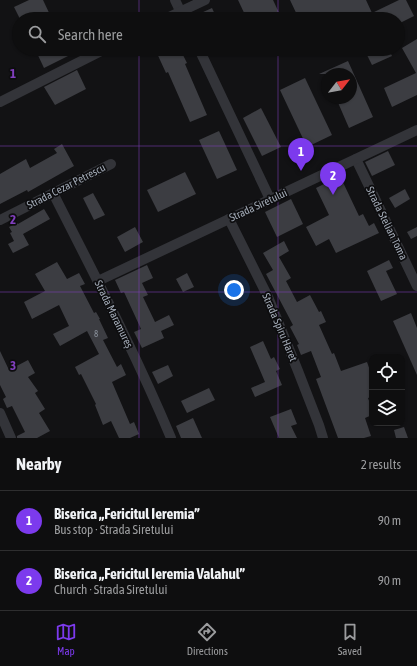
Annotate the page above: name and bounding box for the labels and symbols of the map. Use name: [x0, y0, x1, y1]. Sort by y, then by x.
text: 1: [10, 66, 16, 81]
north arrow: [321, 68, 357, 104]
pin: 1: [288, 138, 314, 171]
street label: Strada Cezar Petrescu: [25, 161, 107, 211]
pin: 2: [320, 162, 346, 195]
street label: Strada Stelian Toma: [364, 184, 410, 262]
street label: Strada Siretului: [227, 186, 289, 224]
text: 2: [10, 212, 16, 227]
street label: Strada Maramureș: [92, 278, 136, 350]
your location: [224, 280, 244, 300]
street label: Strada Spiru Haret: [260, 291, 300, 363]
house number: 8: [94, 329, 98, 339]
text: 3: [10, 358, 16, 373]

